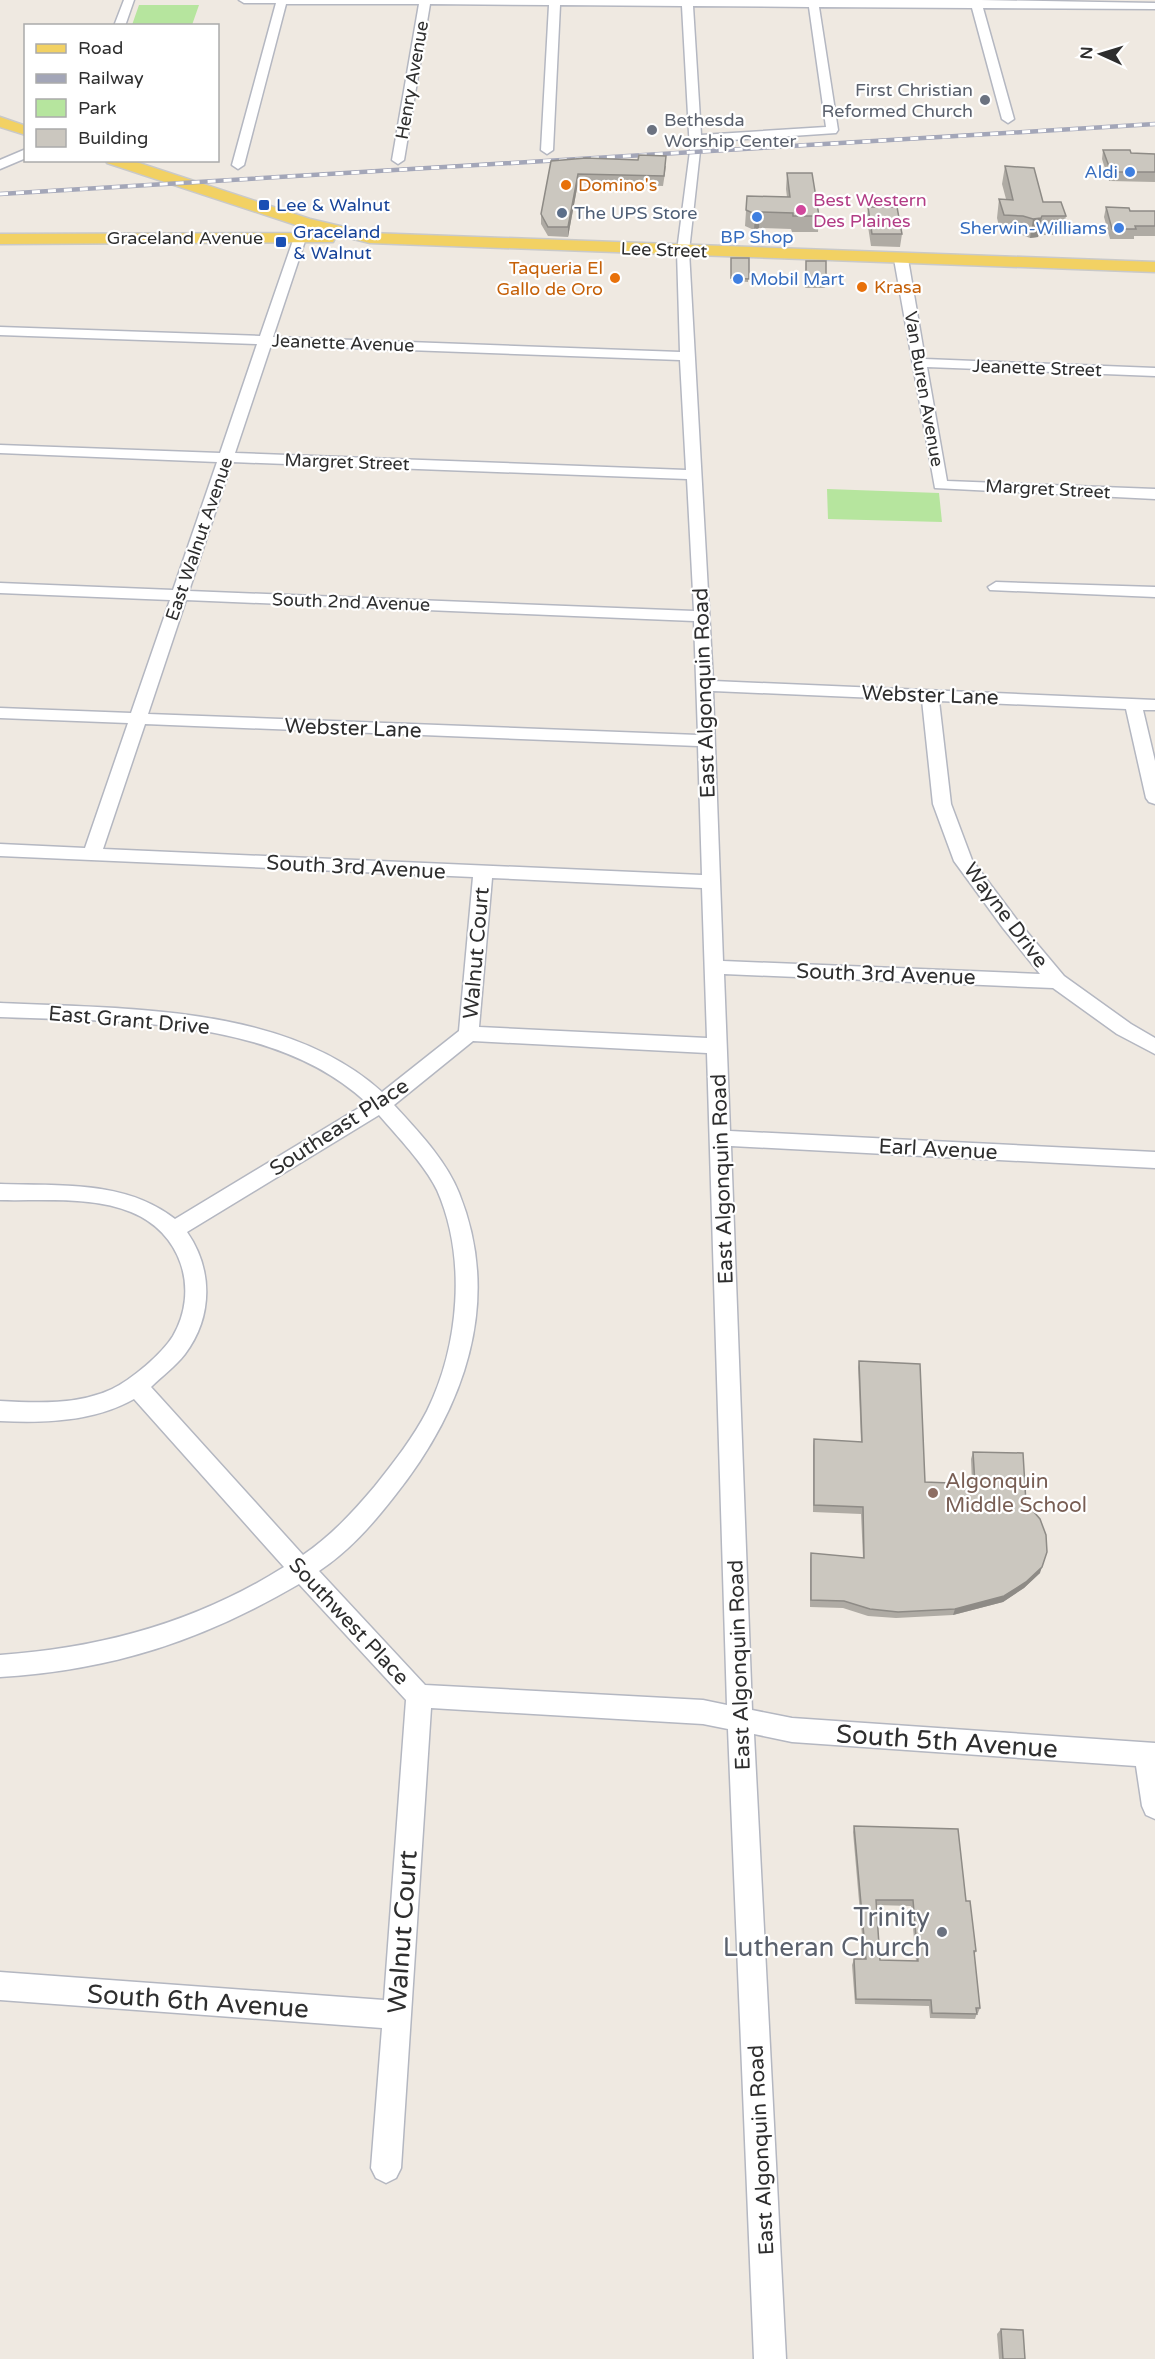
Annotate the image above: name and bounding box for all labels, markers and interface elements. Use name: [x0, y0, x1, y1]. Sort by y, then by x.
street label: Henry Avenue: [391, 19, 433, 141]
legend: [24, 24, 219, 162]
north arrow: [1071, 24, 1131, 84]
text: Road: [78, 37, 123, 59]
text: N: [1077, 46, 1097, 60]
text: Railway: [78, 67, 144, 89]
place label: First Christian Reformed Church: [822, 79, 973, 122]
marker: First Christian Reformed Church: [978, 93, 992, 107]
text: Park: [78, 97, 117, 119]
place label: Bethesda Worship Center: [664, 109, 796, 152]
marker: Bethesda Worship Center: [645, 123, 659, 137]
text: Building: [78, 127, 148, 149]
place label: Aldi: [1084, 161, 1118, 183]
marker: Aldi: [1123, 165, 1137, 179]
place label: Domino's: [578, 174, 657, 196]
marker: Domino's: [559, 178, 573, 192]
place label: Best Western Des Plaines: [813, 189, 927, 232]
place label: Lee & Walnut: [276, 194, 390, 216]
marker: Lee & Walnut: [257, 198, 271, 212]
place label: The UPS Store: [574, 202, 697, 224]
marker: Best Western Des Plaines: [794, 203, 808, 217]
marker: The UPS Store: [555, 206, 569, 220]
marker: BP Shop: [750, 210, 764, 224]
place label: Sherwin-Williams: [960, 217, 1107, 239]
place label: Graceland & Walnut: [293, 221, 380, 264]
marker: Sherwin-Williams: [1112, 221, 1126, 235]
place label: BP Shop: [720, 226, 794, 248]
street label: Graceland Avenue: [107, 227, 263, 249]
marker: Graceland & Walnut: [274, 235, 288, 249]
street label: Lee Street: [620, 237, 708, 263]
place label: Taqueria El Gallo de Oro: [496, 257, 603, 300]
place label: Mobil Mart: [750, 268, 844, 290]
marker: Taqueria El Gallo de Oro: [608, 271, 622, 285]
marker: Mobil Mart: [731, 272, 745, 286]
place label: Krasa: [874, 276, 922, 298]
marker: Krasa: [855, 280, 869, 294]
street label: Van Buren Avenue: [899, 310, 949, 468]
street label: Jeanette Avenue: [271, 330, 415, 356]
street label: Jeanette Street: [972, 355, 1102, 381]
street label: Margret Street: [284, 449, 410, 475]
street label: East Walnut Avenue: [161, 454, 237, 624]
street label: Margret Street: [985, 475, 1111, 503]
street label: East Algonquin Road: [688, 587, 721, 799]
street label: South 2nd Avenue: [272, 588, 430, 616]
street label: Webster Lane: [861, 681, 999, 710]
street label: Webster Lane: [284, 714, 422, 743]
street label: South 3rd Avenue: [266, 850, 446, 885]
street label: Wayne Drive: [958, 858, 1053, 973]
street label: Walnut Court: [458, 886, 495, 1020]
street label: South 3rd Avenue: [796, 959, 976, 990]
street label: East Grant Drive: [47, 1001, 211, 1040]
street label: Southeast Place: [265, 1073, 413, 1182]
street label: East Algonquin Road: [706, 1073, 739, 1285]
street label: Earl Avenue: [878, 1134, 998, 1165]
place label: Algonquin Middle School: [945, 1469, 1087, 1518]
marker: Algonquin Middle School: [926, 1486, 940, 1500]
street label: Southwest Place: [283, 1552, 414, 1690]
street label: East Algonquin Road: [723, 1559, 756, 1771]
street label: South 5th Avenue: [835, 1718, 1059, 1765]
street label: Walnut Court: [381, 1849, 424, 2015]
place label: Trinity Lutheran Church: [723, 1902, 930, 1963]
marker: Trinity Lutheran Church: [935, 1925, 949, 1939]
street label: South 6th Avenue: [86, 1978, 310, 2025]
street label: East Algonquin Road: [744, 2044, 779, 2256]

